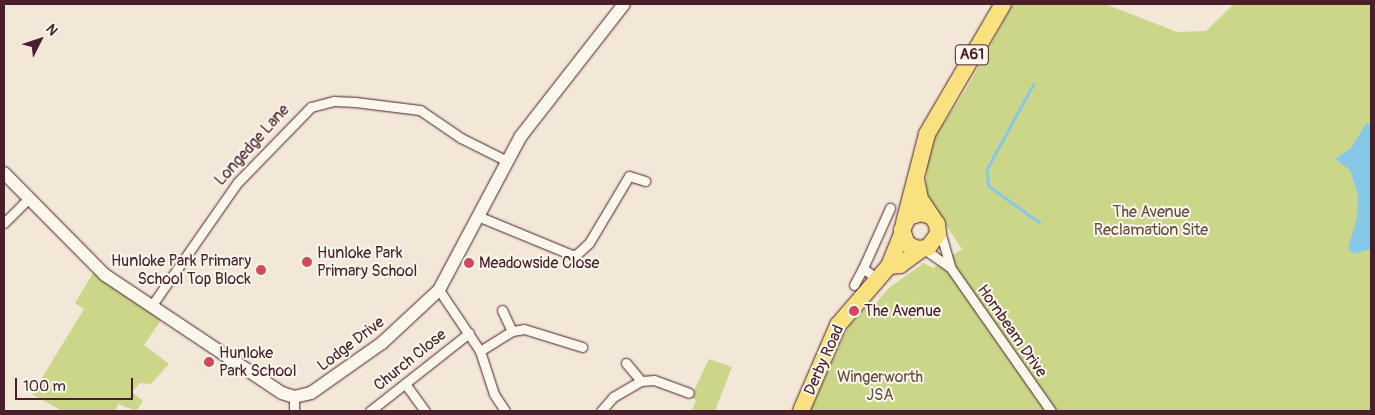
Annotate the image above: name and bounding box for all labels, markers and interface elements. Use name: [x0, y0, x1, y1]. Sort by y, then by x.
north arrow: [15, 15, 65, 65]
text: N: [42, 21, 61, 39]
road number: A61: [954, 42, 990, 68]
street label: Longedge Lane: [211, 100, 293, 190]
park label: The Avenue Reclamation Site: [1094, 202, 1208, 240]
place label: Hunloke Park Primary School: [317, 243, 417, 281]
place label: Hunloke Park Primary School Top Block: [111, 251, 251, 289]
place label: Meadowside Close: [479, 253, 599, 273]
marker: Hunloke Park Primary School: [301, 256, 313, 268]
marker: Meadowside Close: [463, 257, 475, 269]
marker: Hunloke Park Primary School Top Block: [255, 264, 267, 276]
street label: Hornbeam Drive: [973, 281, 1051, 381]
place label: The Avenue: [864, 301, 941, 321]
marker: The Avenue: [848, 305, 860, 317]
street label: Lodge Drive: [314, 313, 388, 375]
street label: Derby Road: [800, 322, 848, 398]
street label: Church Close: [370, 325, 450, 395]
place label: Hunloke Park School: [219, 343, 296, 381]
marker: Hunloke Park School: [203, 356, 215, 368]
park label: Wingerworth JSA: [837, 367, 923, 405]
scale bar: [18, 368, 135, 400]
text: 100 m: [23, 377, 66, 396]

